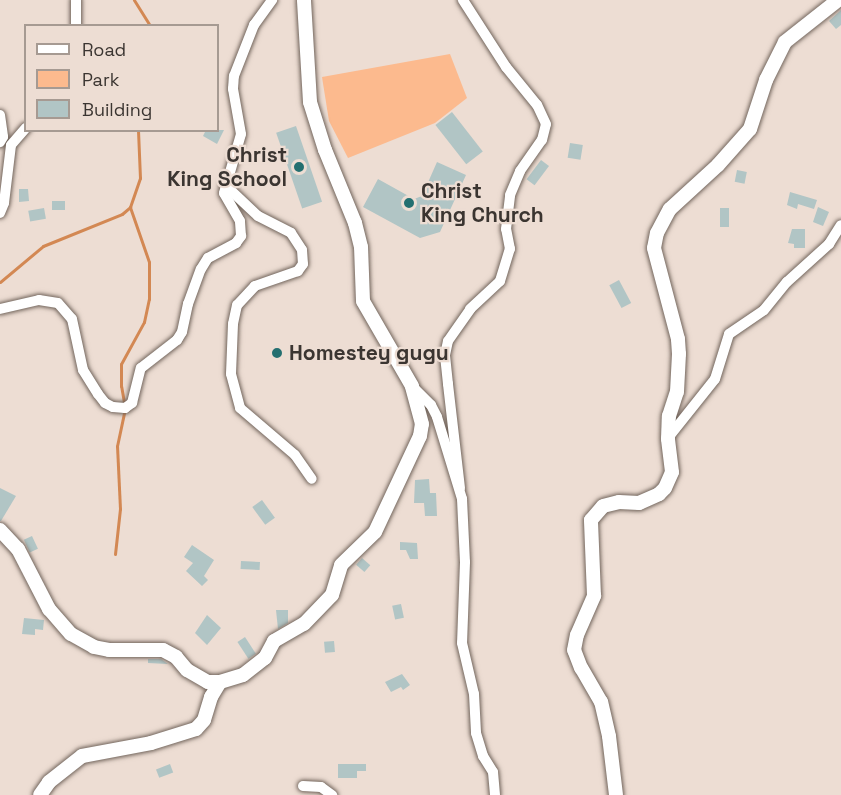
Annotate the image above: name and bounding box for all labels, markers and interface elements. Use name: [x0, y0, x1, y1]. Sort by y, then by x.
legend: [24, 24, 219, 132]
text: Road: [82, 38, 126, 61]
text: Park: [82, 68, 119, 91]
text: Building: [82, 98, 152, 121]
place label: Christ King School: [167, 142, 287, 192]
marker: Christ King School: [292, 160, 306, 174]
place label: Christ King Church: [421, 178, 544, 228]
marker: Christ King Church: [402, 196, 416, 210]
place label: Homestey gugu: [289, 340, 449, 366]
marker: Homestey gugu: [270, 346, 284, 360]

